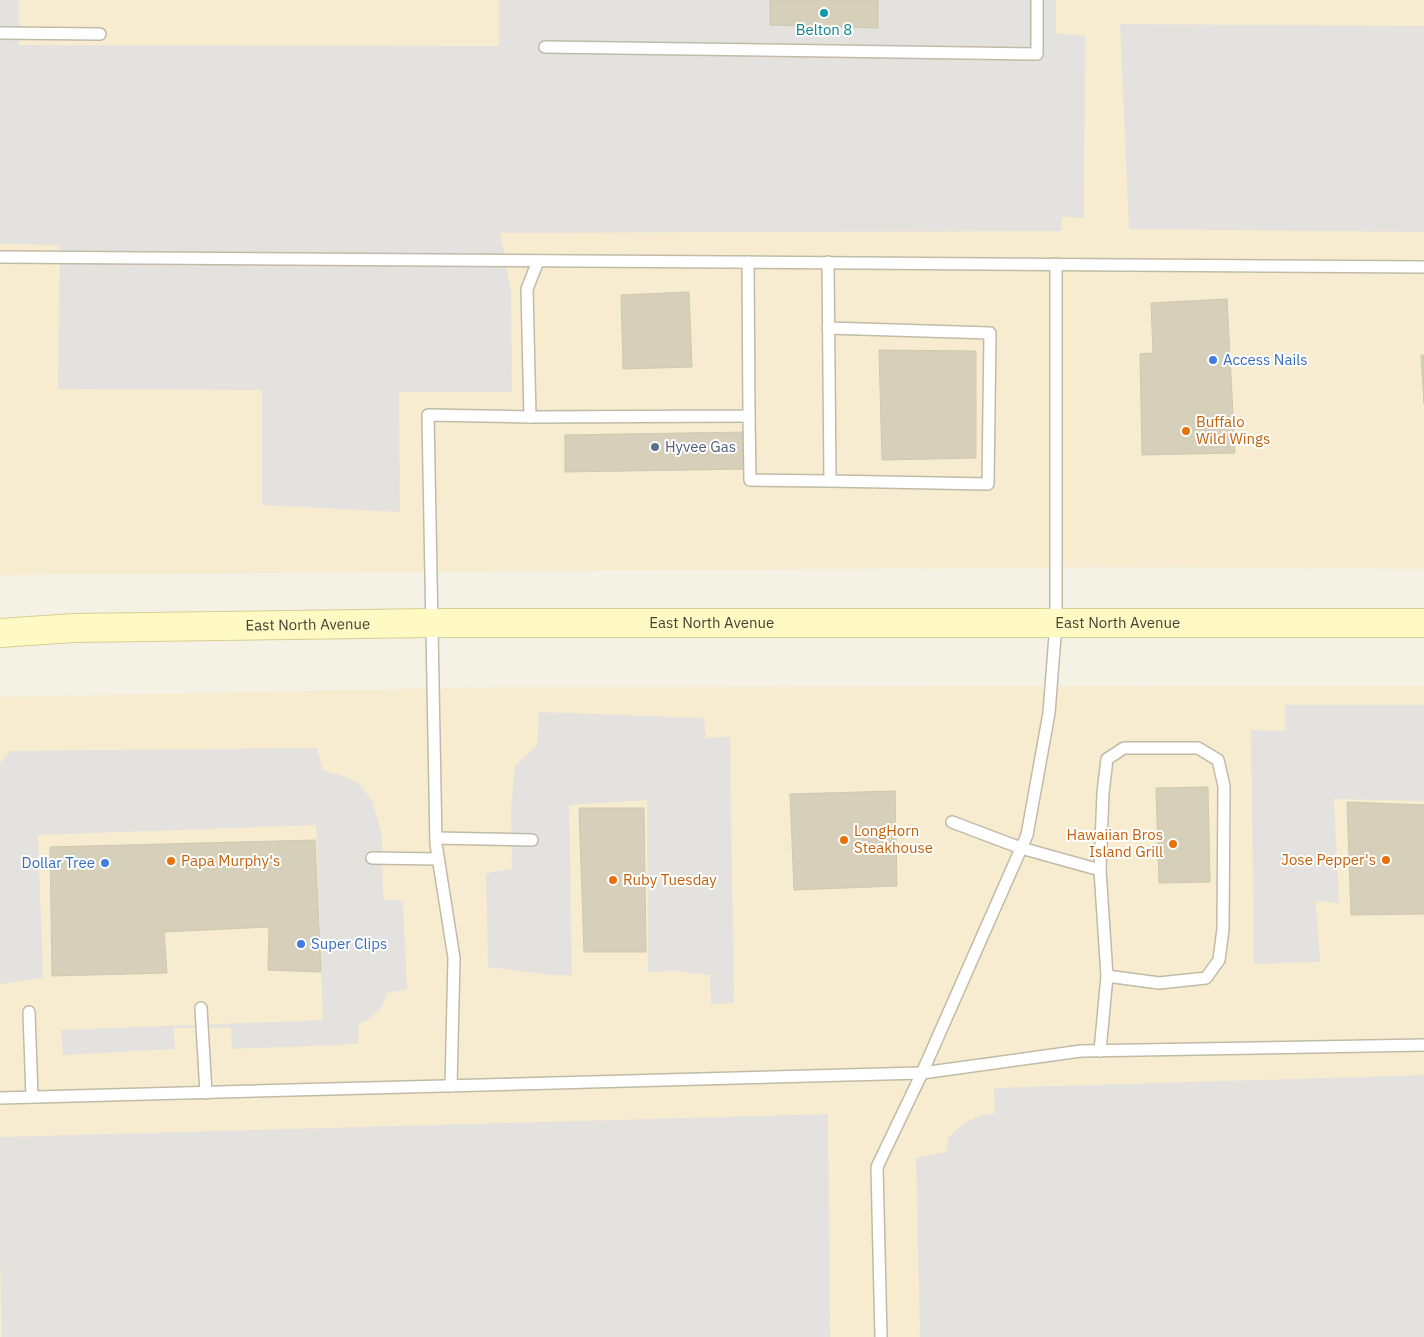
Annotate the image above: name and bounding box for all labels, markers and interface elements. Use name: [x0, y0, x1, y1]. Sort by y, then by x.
marker: Belton 8: [818, 7, 830, 19]
place label: Belton 8: [796, 20, 852, 39]
place label: Access Nails: [1223, 350, 1308, 369]
marker: Access Nails: [1207, 354, 1219, 366]
place label: Buffalo Wild Wings: [1196, 412, 1270, 448]
marker: Buffalo Wild Wings: [1180, 425, 1192, 437]
place label: Hyvee Gas: [665, 437, 736, 456]
marker: Hyvee Gas: [649, 441, 661, 453]
street label: East North Avenue: [649, 613, 774, 632]
street label: East North Avenue: [1055, 613, 1180, 632]
street label: East North Avenue: [245, 614, 370, 635]
place label: LongHorn Steakhouse: [854, 821, 933, 857]
place label: Hawaiian Bros Island Grill: [1067, 825, 1163, 861]
marker: LongHorn Steakhouse: [838, 834, 850, 846]
marker: Hawaiian Bros Island Grill: [1167, 838, 1179, 850]
place label: Jose Pepper's: [1281, 850, 1376, 869]
place label: Papa Murphy's: [181, 851, 280, 870]
place label: Dollar Tree: [22, 853, 95, 872]
marker: Jose Pepper's: [1380, 854, 1392, 866]
marker: Papa Murphy's: [165, 855, 177, 867]
marker: Dollar Tree: [99, 857, 111, 869]
place label: Ruby Tuesday: [623, 870, 717, 889]
marker: Ruby Tuesday: [607, 874, 619, 886]
place label: Super Clips: [311, 934, 387, 953]
marker: Super Clips: [295, 938, 307, 950]

